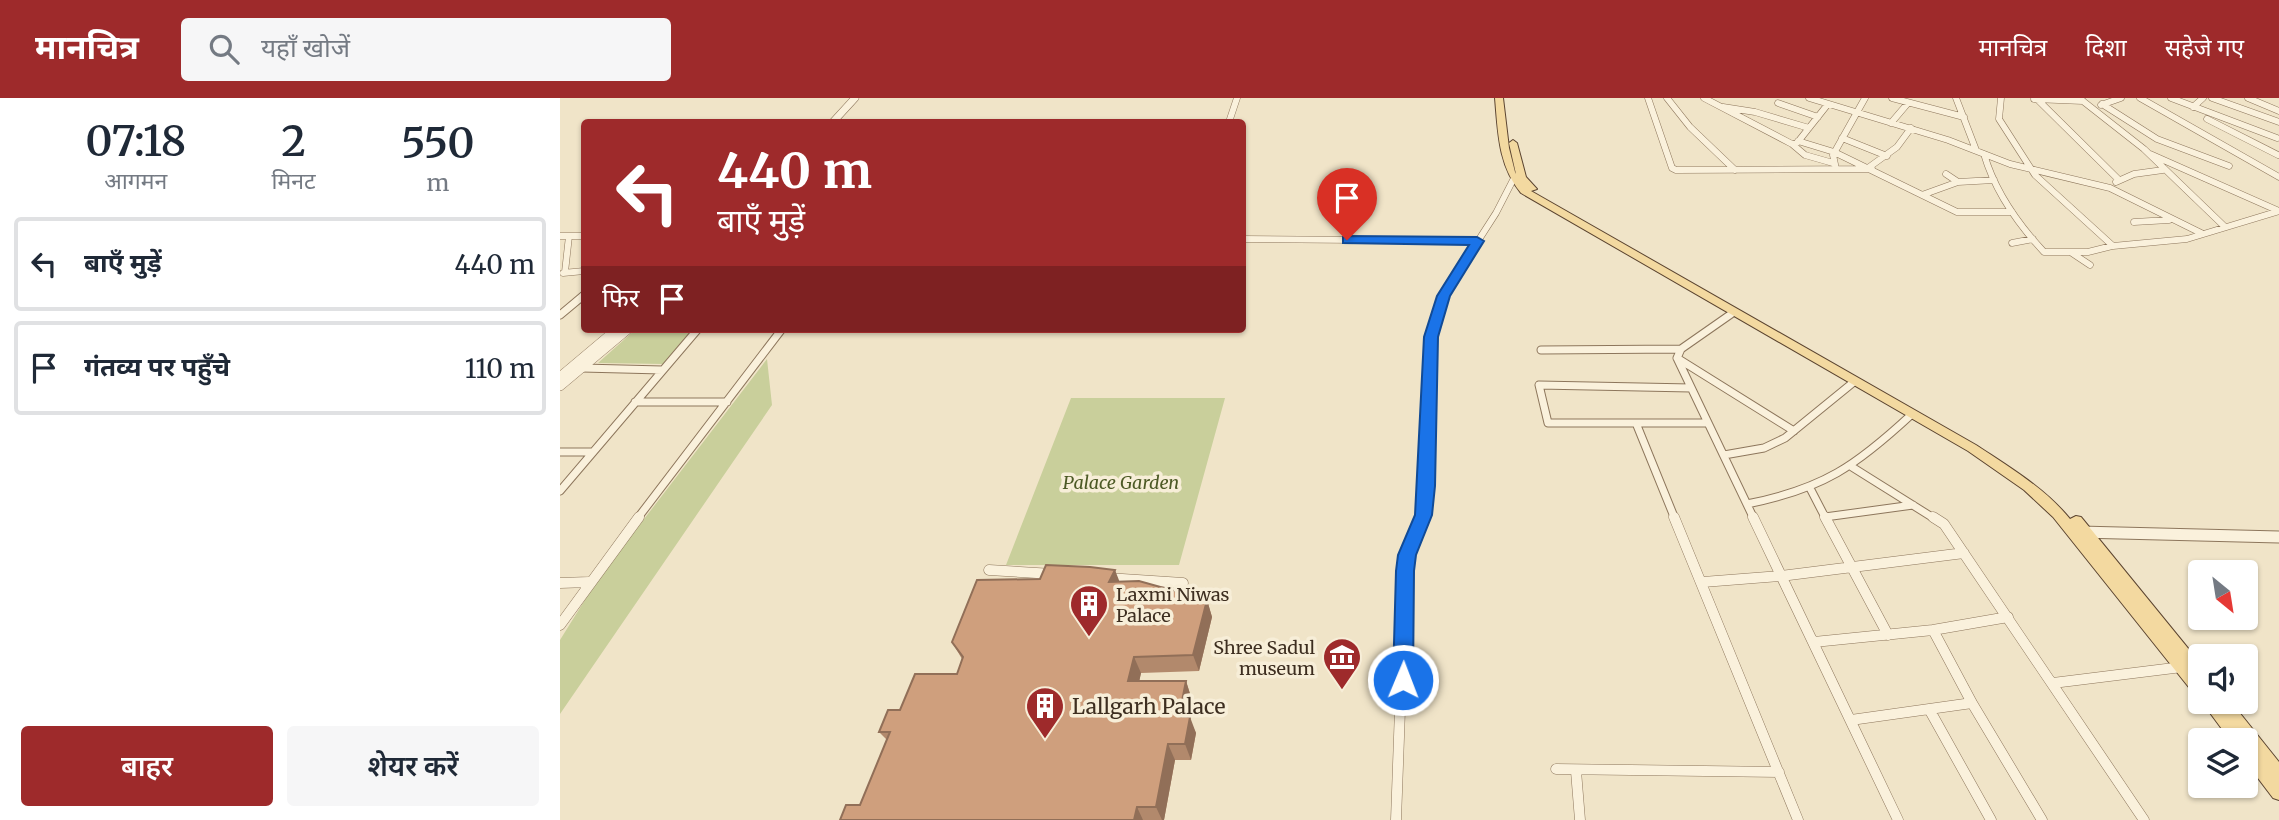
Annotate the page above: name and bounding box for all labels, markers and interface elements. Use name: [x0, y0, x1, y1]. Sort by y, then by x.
search box: [181, 18, 671, 81]
text: मानचित्र: [35, 27, 139, 68]
icon: search: [205, 30, 243, 68]
text: यहाँ खोजें: [261, 31, 350, 64]
text: मानचित्र: [1979, 32, 2047, 63]
text: दिशा: [2085, 32, 2127, 63]
text: सहेजे गए: [2165, 32, 2244, 63]
text: 07:18: [85, 115, 186, 167]
text: 2: [281, 115, 306, 167]
text: 550: [401, 117, 475, 169]
text: 440 m: [717, 140, 872, 201]
icon: left: [602, 147, 693, 238]
text: आगमन: [104, 166, 167, 195]
text: मिनट: [272, 166, 316, 195]
text: m: [426, 168, 449, 197]
pin: [1317, 168, 1377, 240]
icon: arrive: [1328, 179, 1366, 217]
text: बाएँ मुड़ें: [717, 201, 805, 241]
icon: left: [25, 245, 63, 283]
text: बाएँ मुड़ें: [84, 246, 161, 279]
text: 440 m: [455, 248, 535, 281]
icon: arrive: [653, 280, 691, 318]
text: फिर: [602, 281, 639, 314]
icon: arrive: [25, 349, 63, 387]
text: गंतव्य पर पहुँचे: [84, 350, 230, 383]
text: 110 m: [465, 352, 535, 385]
park label: Palace Garden: [1063, 471, 1179, 494]
north arrow: [2188, 560, 2258, 630]
map controls: [2188, 560, 2258, 798]
building icon: Laxmi Niwas Palace: [1068, 583, 1110, 638]
place label: Laxmi Niwas Palace: [1116, 583, 1230, 627]
place label: Shree Sadul museum: [1213, 636, 1315, 680]
museum icon: Shree Sadul museum: [1321, 636, 1363, 691]
position arrow: [1366, 643, 1440, 717]
button: sound: [2188, 644, 2258, 714]
building icon: Lallgarh Palace: [1024, 685, 1066, 740]
place label: Lallgarh Palace: [1072, 693, 1225, 720]
button: बाहर: [21, 726, 273, 806]
button: शेयर करें: [287, 726, 539, 806]
button: layers: [2188, 728, 2258, 798]

